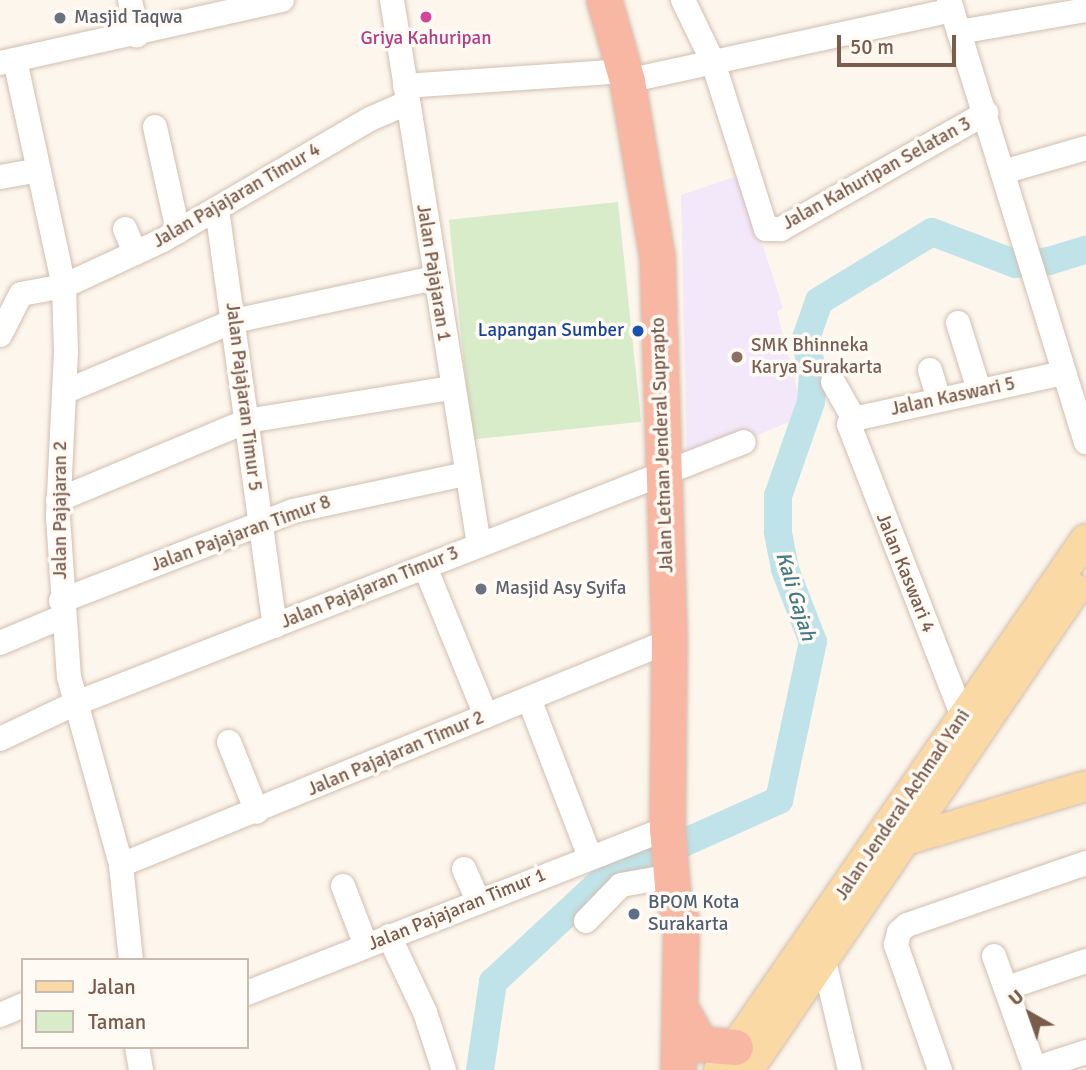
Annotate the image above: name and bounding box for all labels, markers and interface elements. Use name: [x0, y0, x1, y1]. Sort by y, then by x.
place label: Masjid Taqwa: [74, 7, 183, 29]
marker: Griya Kahuripan: [418, 9, 434, 25]
marker: Masjid Taqwa: [52, 10, 68, 26]
scale bar: [841, 21, 960, 65]
place label: Griya Kahuripan: [360, 28, 492, 50]
text: 50 m: [850, 34, 894, 60]
street label: Jalan Kahuripan Selatan 3: [779, 113, 975, 235]
street label: Jalan Pajajaran Timur 4: [149, 139, 325, 253]
street label: Jalan Pajajaran 1: [411, 203, 455, 343]
street label: Jalan Pajajaran Timur 5: [220, 301, 266, 493]
street label: Jalan Letnan Jenderal Suprapto: [647, 317, 679, 573]
place label: Lapangan Sumber: [478, 320, 624, 342]
marker: Lapangan Sumber: [630, 323, 646, 339]
place label: SMK Bhinneka Karya Surakarta: [751, 335, 882, 379]
marker: SMK Bhinneka Karya Surakarta: [729, 349, 745, 365]
street label: Jalan Kaswari 5: [889, 373, 1017, 421]
street label: Jalan Pajajaran 2: [50, 441, 72, 579]
street label: Jalan Pajajaran Timur 8: [148, 491, 334, 577]
street label: Jalan Kaswari 4: [871, 510, 939, 636]
street label: Jalan Pajajaran Timur 3: [278, 542, 462, 634]
water label: Kali Gajah: [771, 548, 821, 644]
place label: Masjid Asy Syifa: [495, 578, 626, 600]
marker: Masjid Asy Syifa: [473, 581, 489, 597]
street label: Jalan Jenderal Achmad Yani: [831, 705, 975, 905]
street label: Jalan Pajajaran Timur 2: [304, 706, 488, 802]
street label: Jalan Pajajaran Timur 1: [365, 864, 549, 956]
place label: BPOM Kota Surakarta: [648, 892, 739, 936]
marker: BPOM Kota Surakarta: [626, 906, 642, 922]
legend: [21, 958, 248, 1049]
text: Jalan: [88, 974, 136, 1000]
north arrow: [995, 979, 1065, 1049]
text: U: [1004, 985, 1029, 1011]
text: Taman: [88, 1009, 146, 1035]

